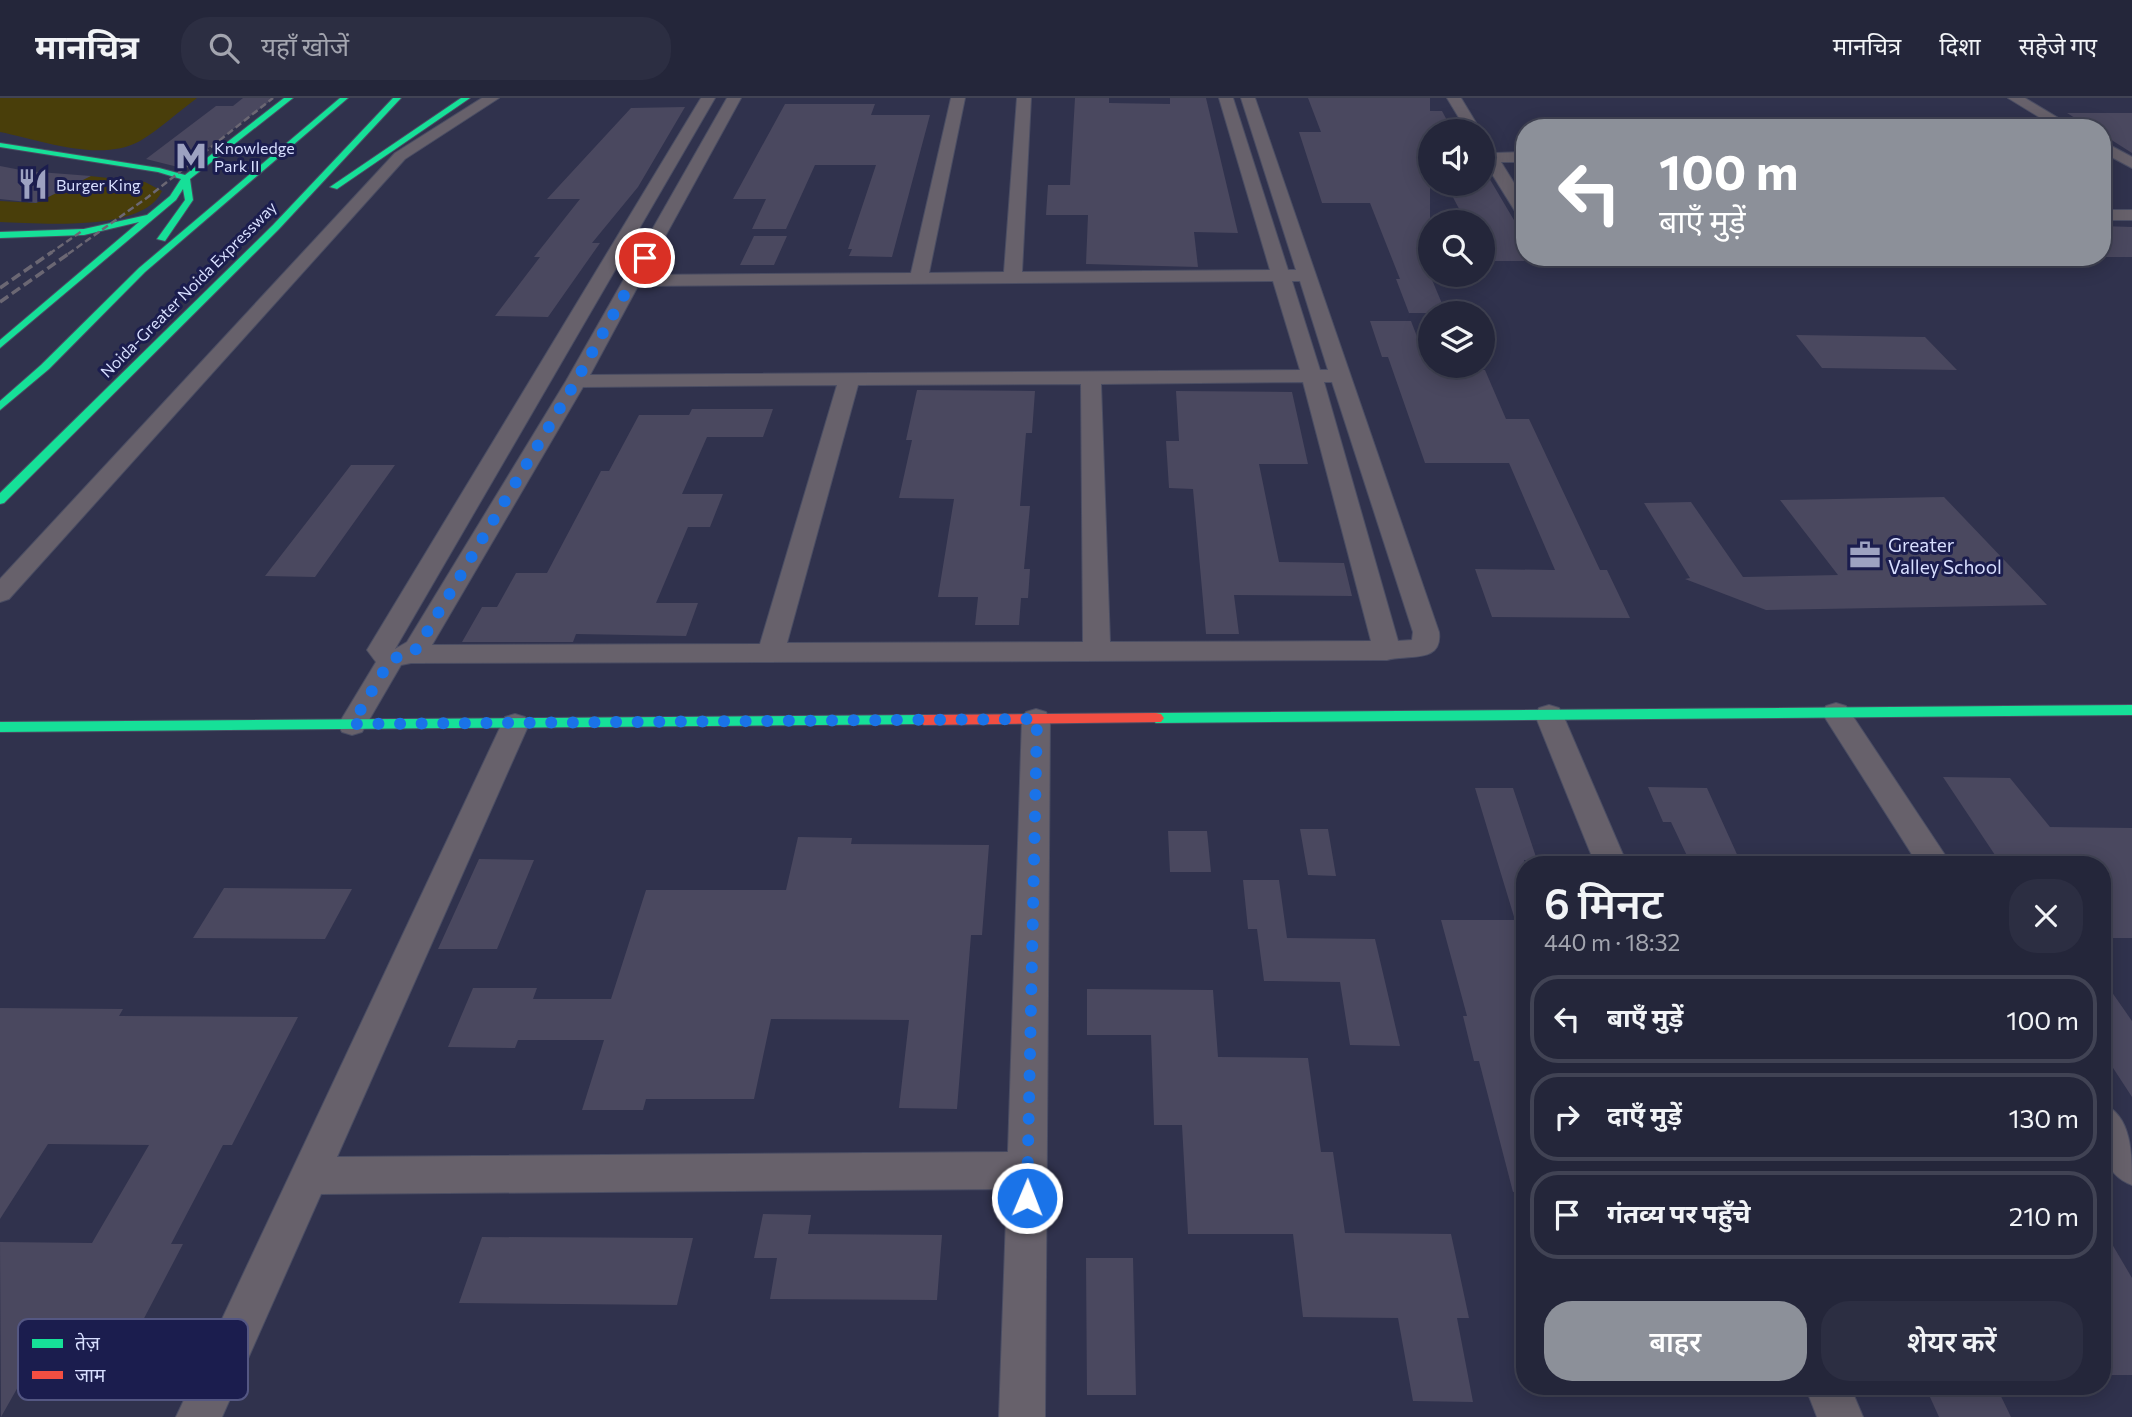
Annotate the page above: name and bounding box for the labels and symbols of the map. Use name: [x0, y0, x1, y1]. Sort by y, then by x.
place label: Knowledge Park II: [214, 138, 295, 175]
metro station icon: Knowledge Park II: [174, 139, 208, 173]
restaurant icon: Burger King: [16, 167, 50, 201]
place label: Burger King: [56, 175, 141, 194]
street label: Noida-Greater Noida Expressway: [96, 197, 280, 381]
pin: [615, 228, 675, 288]
place label: Greater Valley School: [1888, 533, 2002, 578]
office icon: Greater Valley School: [1848, 538, 1882, 572]
position arrow: [990, 1161, 1064, 1235]
legend: [18, 1319, 248, 1400]
text: तेज़: [75, 1331, 101, 1354]
text: जाम: [75, 1363, 106, 1386]

